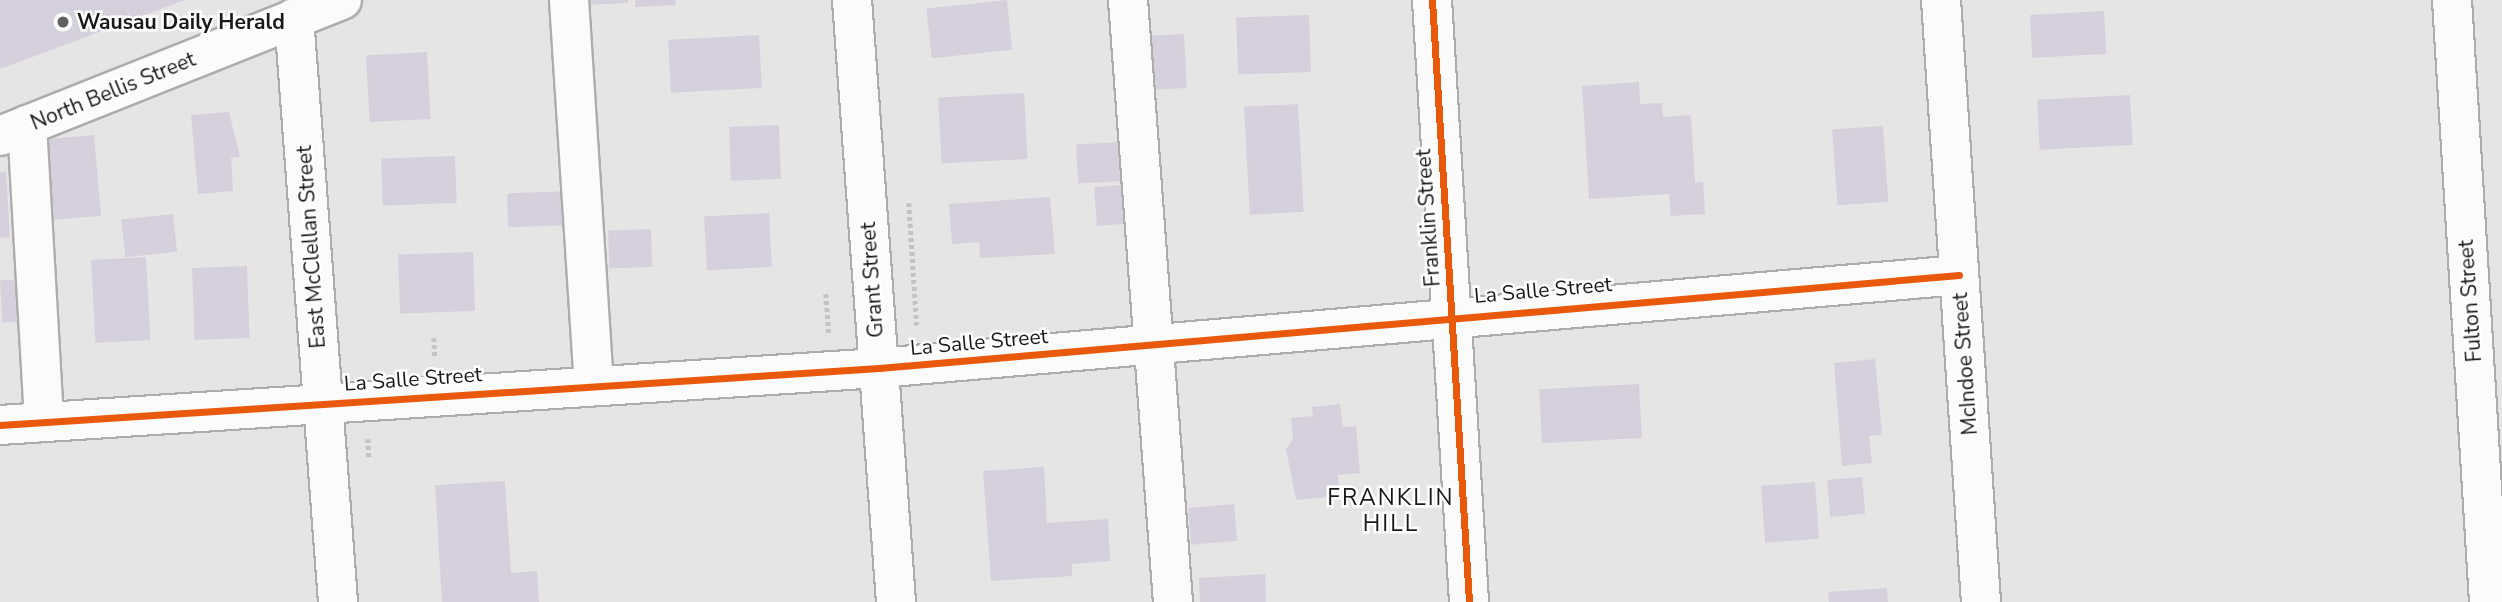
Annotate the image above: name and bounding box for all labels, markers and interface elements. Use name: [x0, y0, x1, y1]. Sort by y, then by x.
place label: Wausau Daily Herald: [77, 9, 285, 35]
marker: Wausau Daily Herald: [55, 14, 71, 30]
street label: North Bellis Street: [27, 46, 199, 136]
street label: East McClellan Street: [291, 145, 331, 349]
street label: Franklin Street: [1411, 148, 1445, 288]
street label: Grant Street: [855, 221, 889, 339]
street label: Fulton Street: [2453, 239, 2487, 363]
street label: La Salle Street: [1473, 271, 1613, 309]
street label: McIndoe Street: [1947, 292, 1983, 436]
street label: La Salle Street: [909, 323, 1049, 361]
street label: La Salle Street: [343, 362, 483, 396]
district label: FRANKLIN HILL: [1328, 484, 1454, 538]

